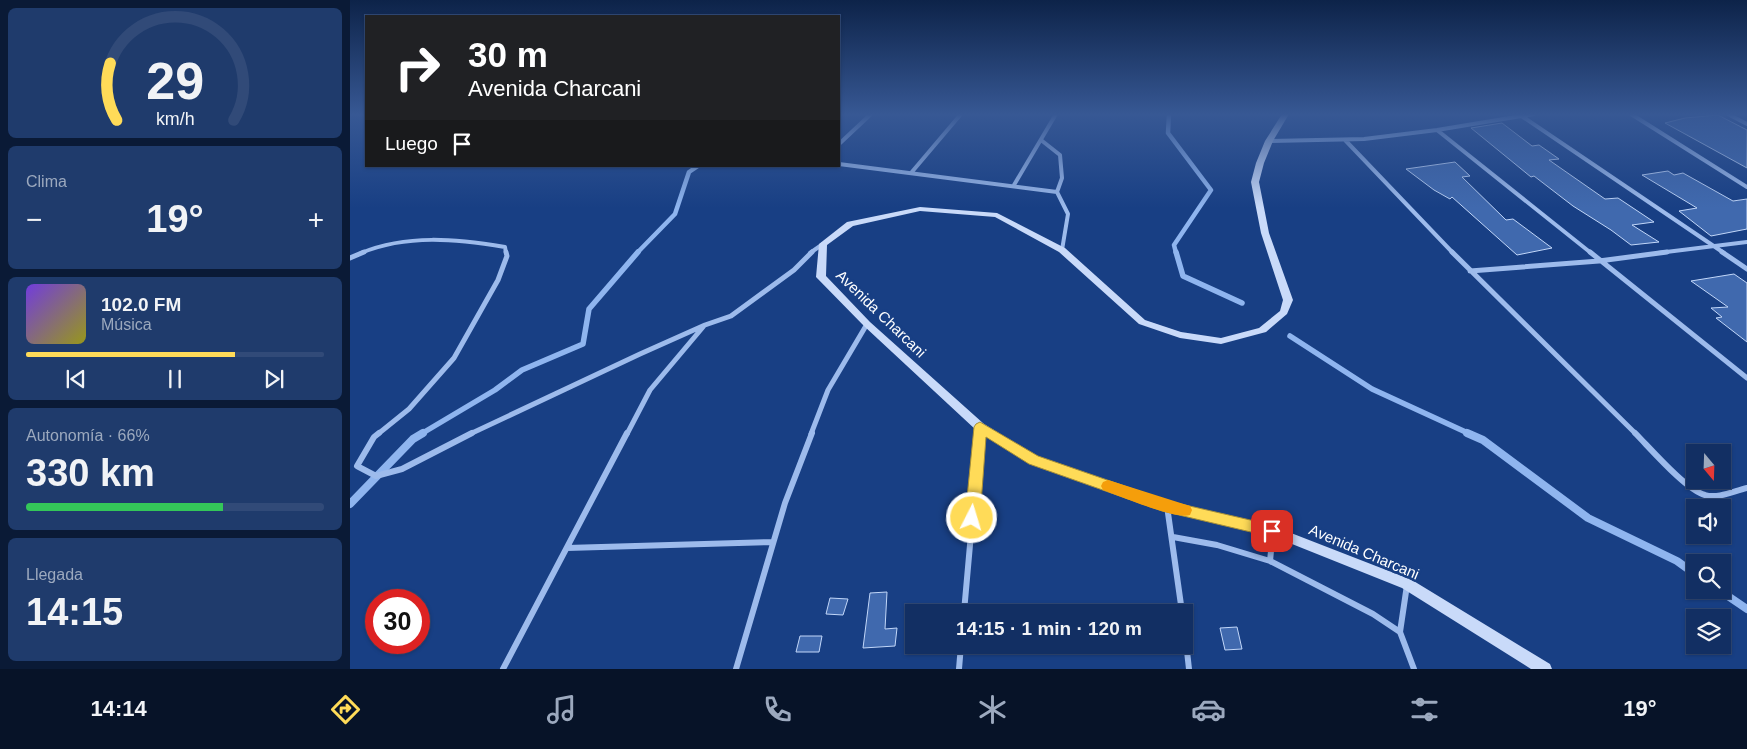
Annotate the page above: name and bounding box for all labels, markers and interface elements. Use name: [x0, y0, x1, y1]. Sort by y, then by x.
icon: right: [385, 35, 450, 100]
text: 30 m: [468, 35, 548, 74]
text: 29: [146, 52, 204, 110]
text: Avenida Charcani: [468, 76, 641, 101]
text: km/h: [156, 109, 194, 129]
icon: arrive: [448, 130, 476, 158]
text: Luego: [385, 133, 438, 154]
text: Clima: [26, 173, 67, 190]
text: 19°: [146, 198, 204, 240]
text: −: [26, 204, 42, 235]
text: +: [308, 204, 324, 235]
street label: Avenida Charcani: [833, 266, 930, 361]
text: 102.0 FM: [101, 294, 181, 315]
text: Música: [101, 316, 152, 333]
icon: previous: [62, 365, 90, 393]
icon: pause: [161, 365, 189, 393]
icon: next: [260, 365, 288, 393]
text: Autonomía · 66%: [26, 427, 150, 444]
north arrow: [1686, 444, 1731, 489]
map controls: [1686, 444, 1731, 654]
text: 330 km: [26, 452, 155, 494]
position arrow: [945, 491, 997, 543]
button: sound: [1686, 499, 1731, 544]
pin: [1251, 510, 1293, 552]
icon: arrive: [1258, 517, 1286, 545]
street label: Avenida Charcani: [1306, 521, 1422, 582]
button: search: [1686, 554, 1731, 599]
text: Llegada: [26, 566, 83, 583]
speed limit sign: 30: [365, 589, 430, 654]
text: 14:15: [26, 591, 123, 633]
button: layers: [1686, 609, 1731, 654]
text: 14:15 · 1 min · 120 m: [956, 618, 1142, 639]
icon: directions: [328, 692, 363, 727]
icon: music: [544, 692, 579, 727]
icon: phone: [760, 692, 795, 727]
icon: climate: [975, 692, 1010, 727]
icon: car: [1191, 692, 1226, 727]
icon: filters: [1407, 692, 1442, 727]
text: 14:14: [90, 696, 147, 721]
text: 19°: [1623, 696, 1656, 721]

